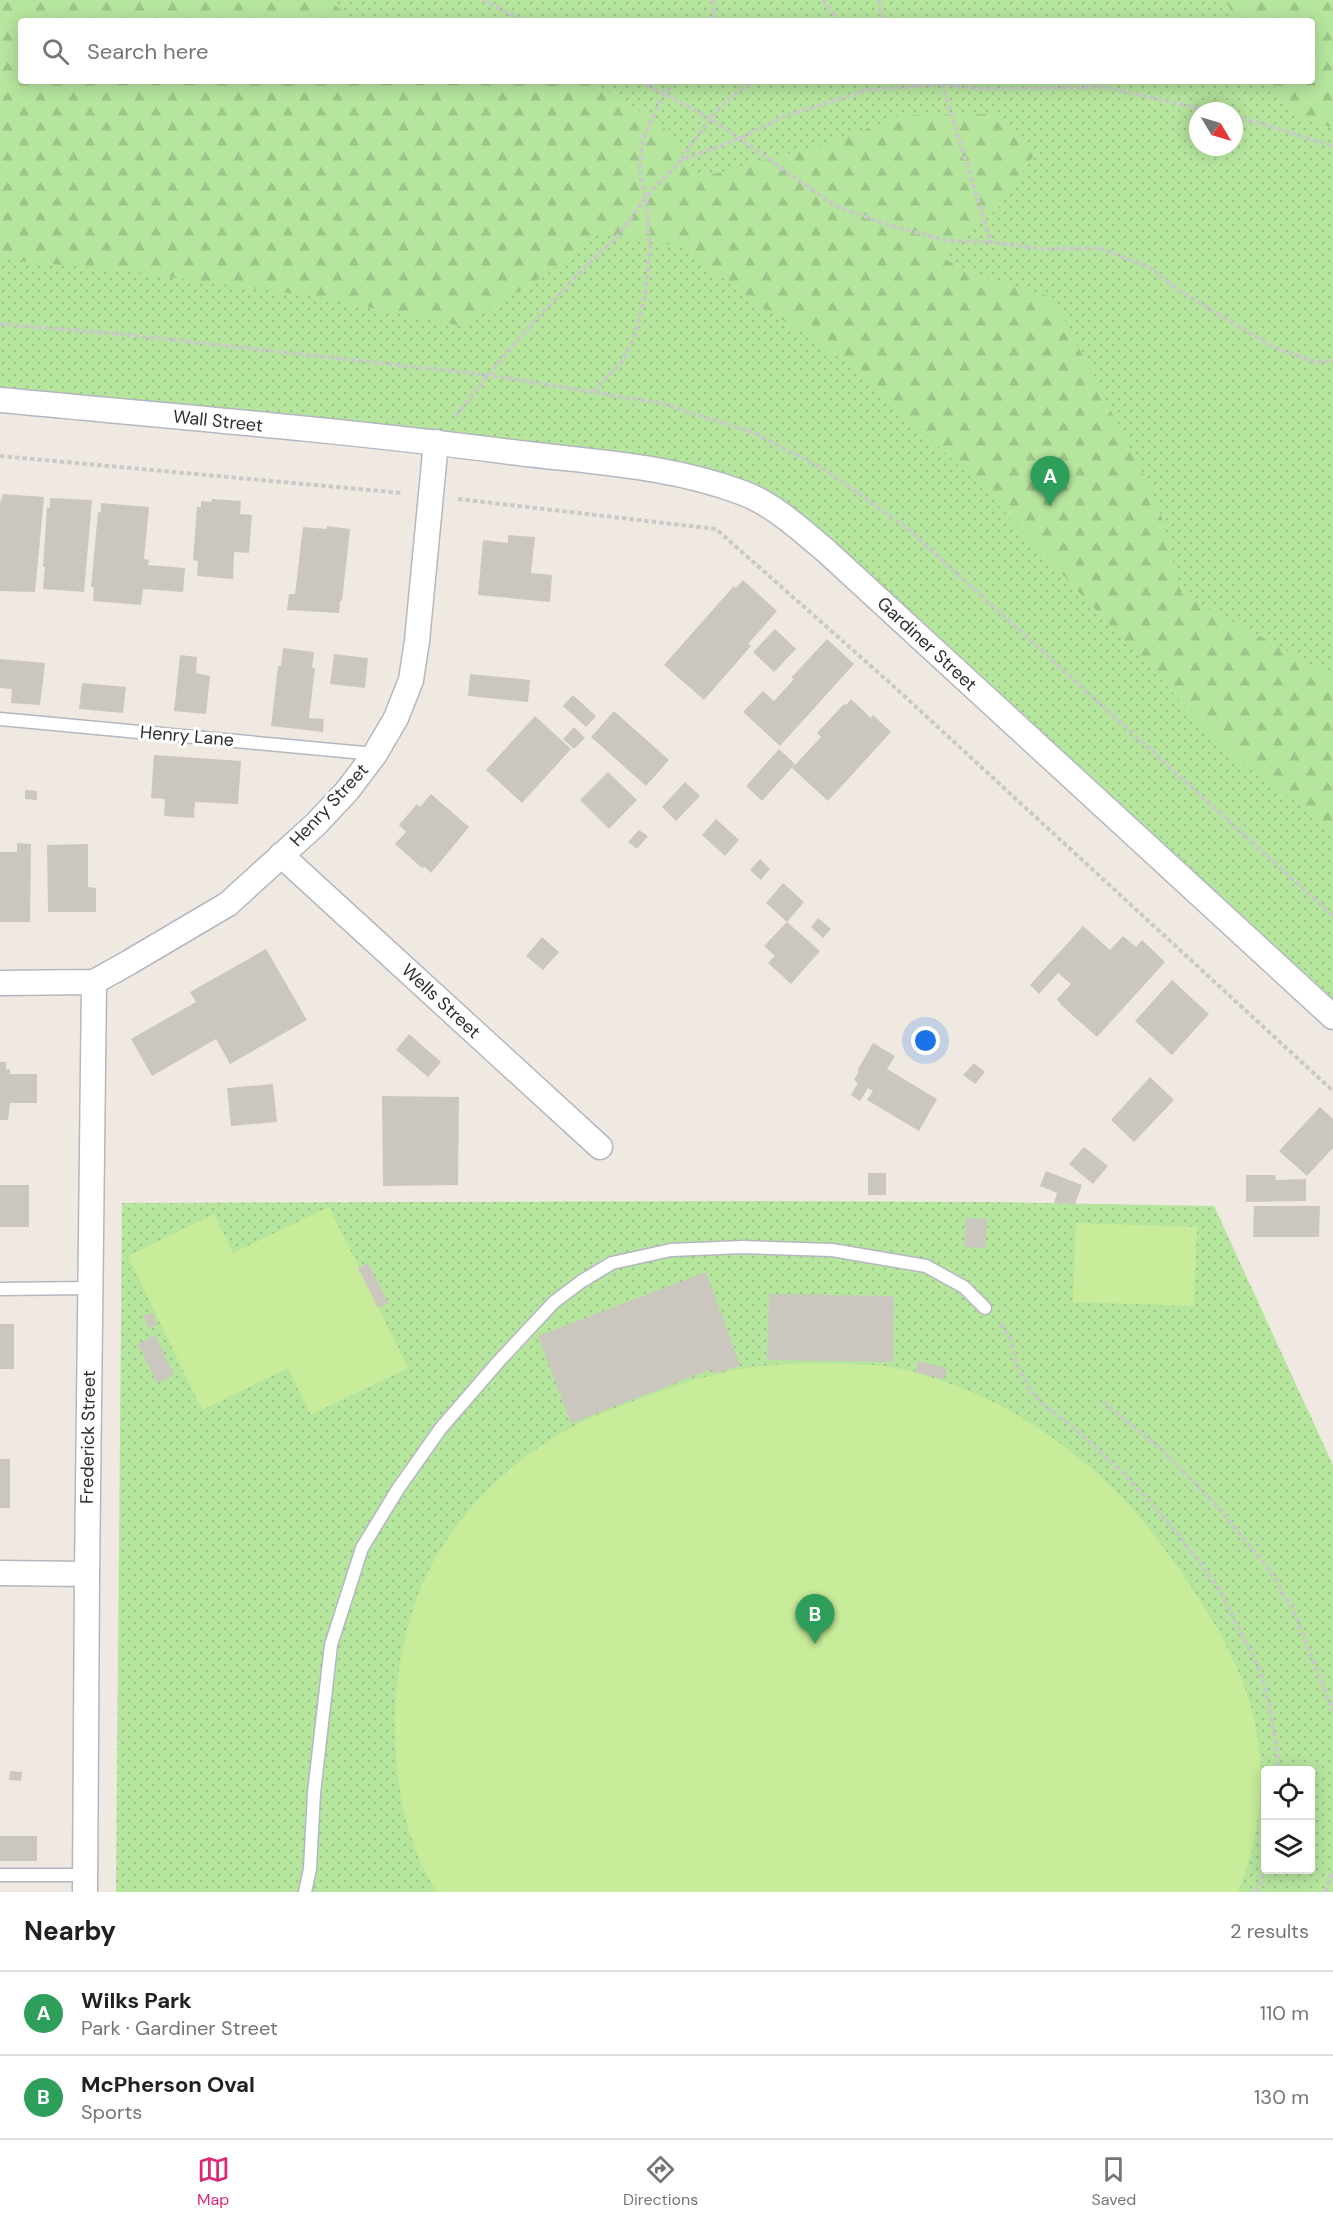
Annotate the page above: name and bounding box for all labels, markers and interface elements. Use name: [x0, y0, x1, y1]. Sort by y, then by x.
search box: [18, 18, 1315, 84]
icon: search: [39, 35, 72, 68]
text: Search here: [87, 37, 208, 66]
north arrow: [1189, 102, 1243, 156]
street label: Wall Street: [172, 404, 264, 438]
pin: A: [1030, 456, 1070, 506]
street label: Gardiner Street: [872, 591, 982, 697]
street label: Henry Lane: [139, 720, 235, 752]
street label: Henry Street: [284, 758, 374, 852]
street label: Wells Street: [396, 958, 486, 1044]
your location: [911, 1026, 940, 1055]
street label: Frederick Street: [75, 1370, 101, 1504]
pin: B: [796, 1594, 834, 1644]
map controls: [1261, 1766, 1315, 1874]
button: locate: [1261, 1766, 1315, 1820]
button: layers: [1261, 1820, 1315, 1874]
text: Nearby: [24, 1914, 116, 1948]
text: 2 results: [1230, 1918, 1309, 1944]
text: Wilks Park: [81, 1986, 192, 2015]
text: A: [36, 2000, 51, 2026]
text: 110 m: [1260, 2000, 1309, 2026]
text: Park · Gardiner Street: [81, 2015, 278, 2041]
text: McPherson Oval: [81, 2070, 255, 2099]
text: B: [37, 2084, 50, 2110]
text: 130 m: [1254, 2084, 1309, 2110]
text: Sports: [81, 2099, 142, 2125]
tab: Map: [197, 2153, 230, 2210]
tab: Directions: [623, 2153, 698, 2210]
tab: Saved: [1092, 2153, 1136, 2210]

